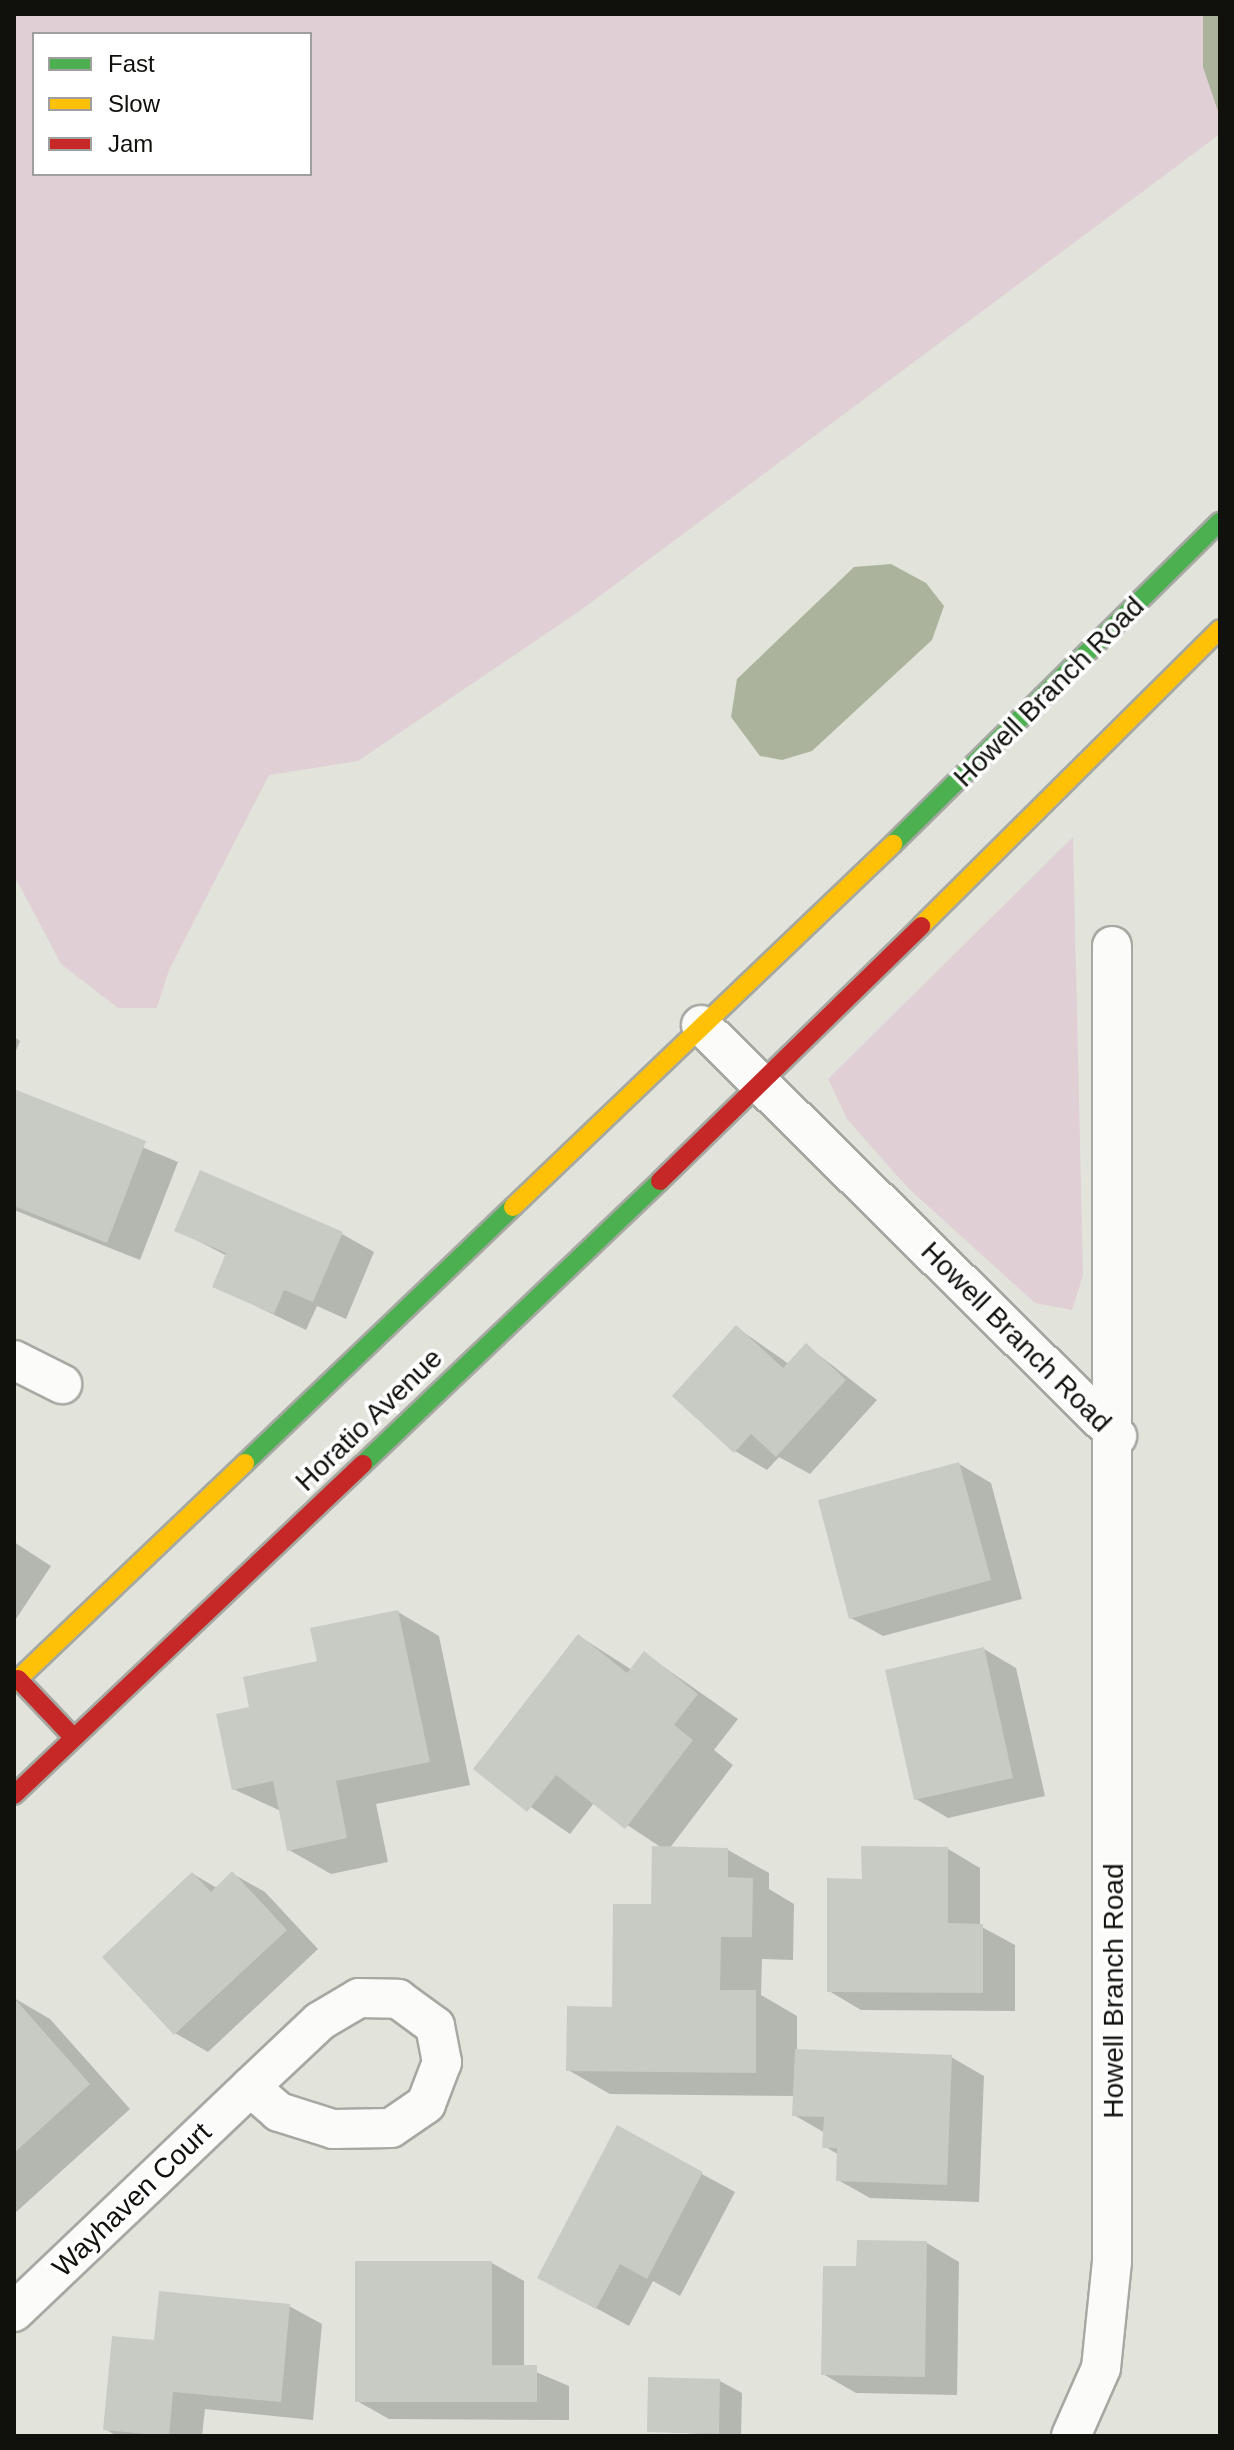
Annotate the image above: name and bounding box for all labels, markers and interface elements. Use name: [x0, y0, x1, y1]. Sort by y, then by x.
legend: [32, 32, 312, 176]
text: Fast: [108, 50, 155, 77]
text: Slow: [108, 90, 160, 117]
text: Jam: [108, 130, 153, 157]
street label: Howell Branch Road: [947, 590, 1151, 794]
street label: Howell Branch Road: [914, 1235, 1118, 1439]
street label: Horatio Avenue: [288, 1341, 450, 1499]
street label: Howell Branch Road: [1097, 1863, 1131, 2119]
street label: Wayhaven Court: [46, 2116, 218, 2284]

